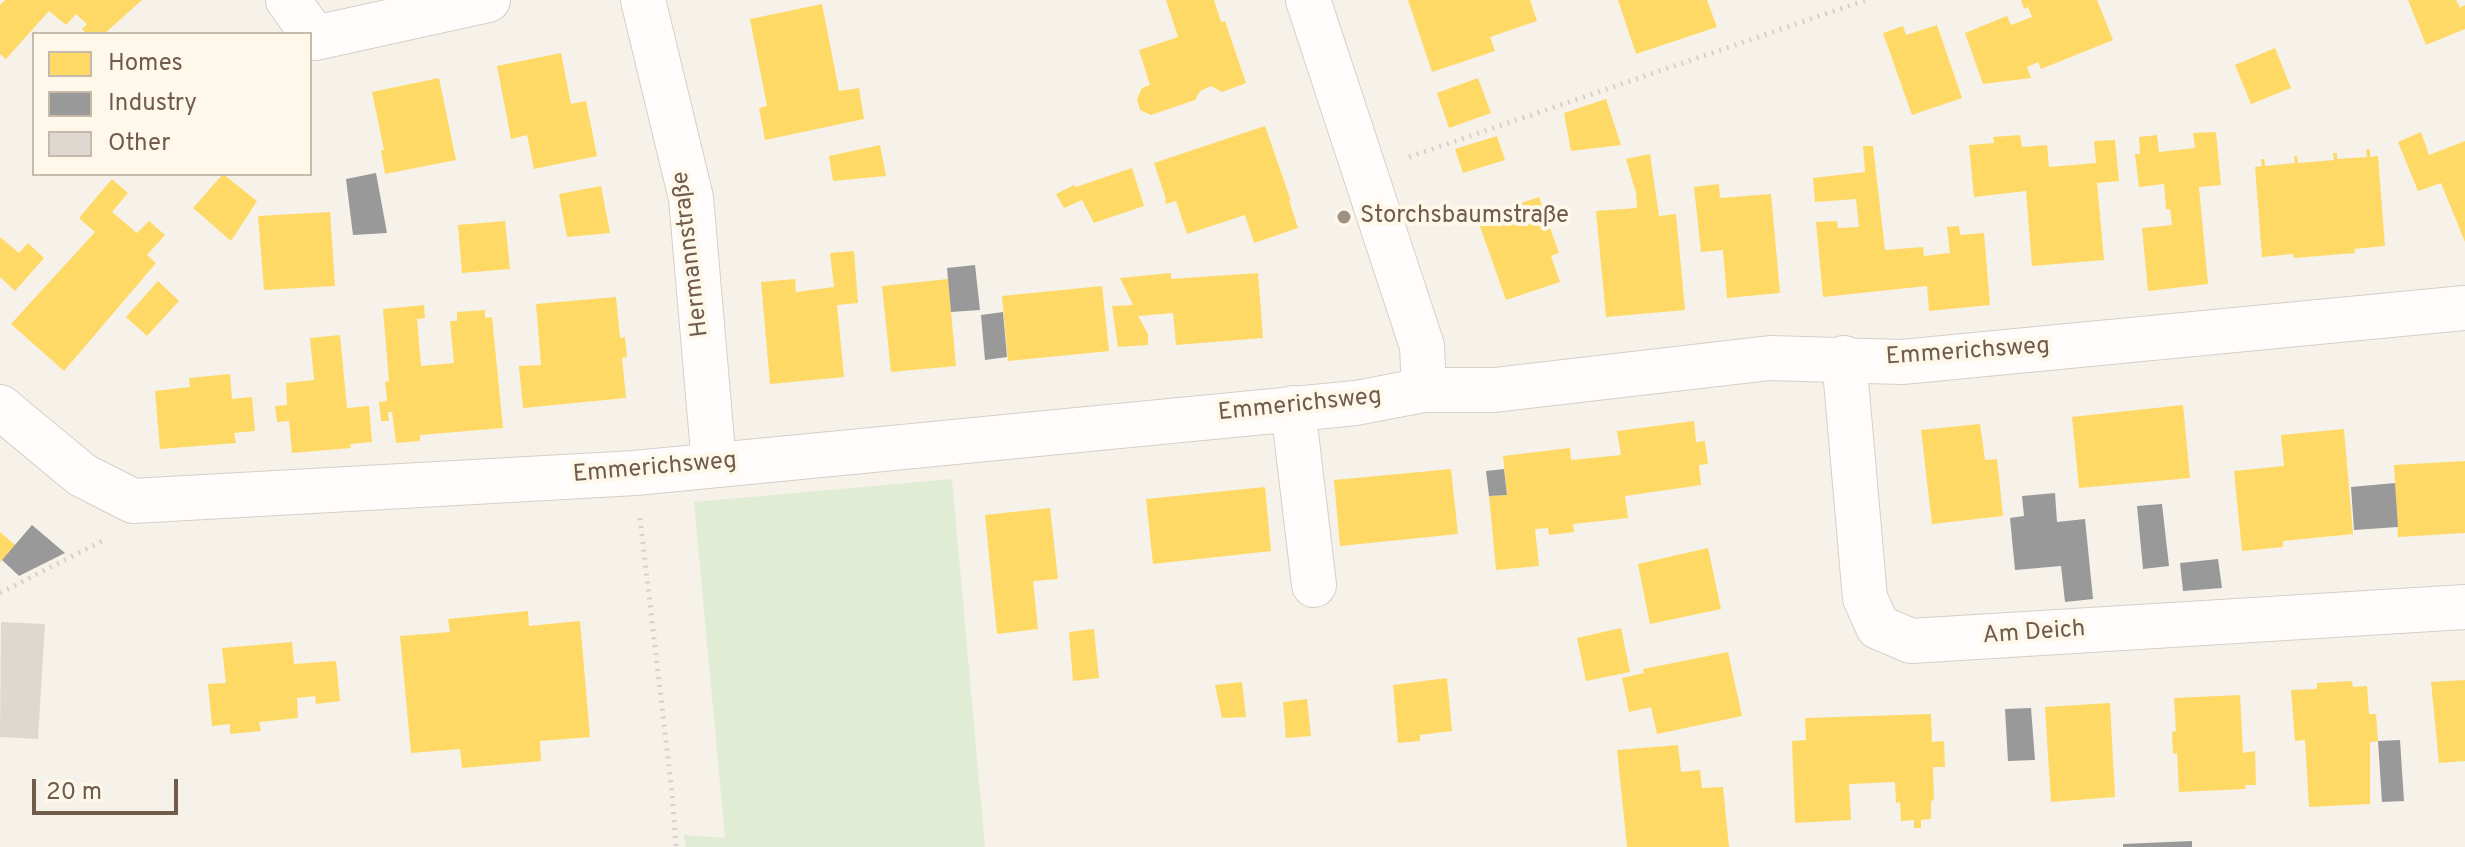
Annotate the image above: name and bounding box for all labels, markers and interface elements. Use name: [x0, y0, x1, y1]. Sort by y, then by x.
legend: [32, 32, 312, 176]
text: Homes: [108, 49, 183, 79]
text: Industry: [108, 89, 197, 119]
text: Other: [108, 129, 170, 159]
street label: Hermannstraße: [668, 170, 716, 338]
place label: Storchsbaumstraße: [1360, 203, 1569, 231]
marker: Storchsbaumstraße: [1335, 208, 1353, 226]
street label: Emmerichsweg: [1885, 333, 2051, 373]
street label: Emmerichsweg: [1217, 383, 1383, 429]
street label: Emmerichsweg: [572, 447, 738, 491]
street label: Am Deich: [1982, 616, 2086, 652]
scale bar: [36, 763, 182, 813]
text: 20 m: [46, 778, 102, 808]

